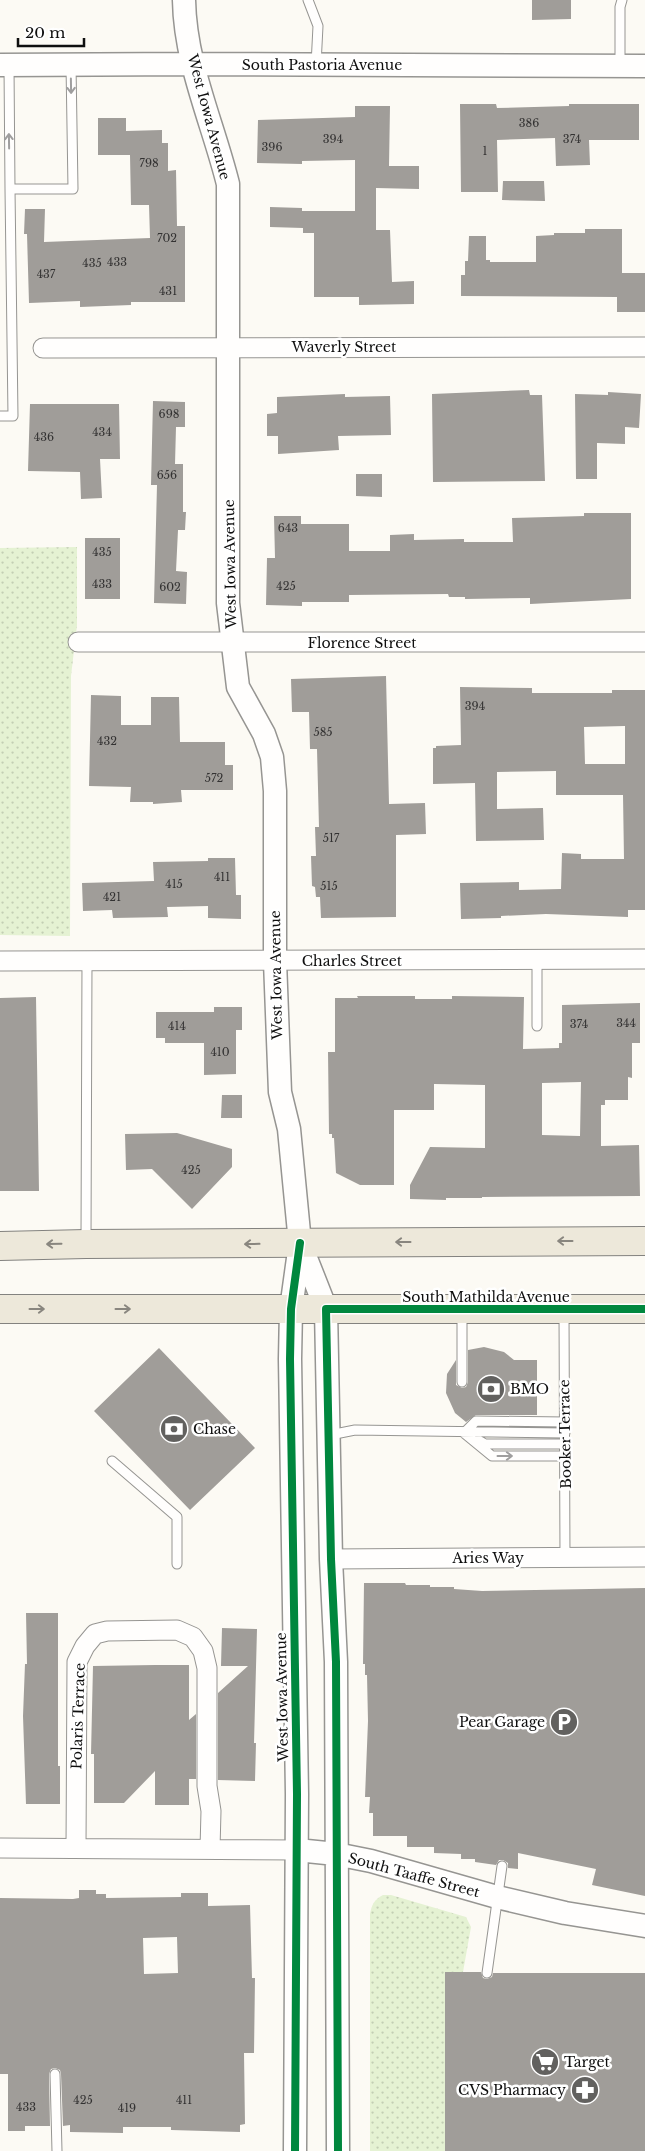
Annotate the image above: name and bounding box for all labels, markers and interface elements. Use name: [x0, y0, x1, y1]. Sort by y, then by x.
scale bar: [18, 15, 84, 47]
text: 20 m: [25, 23, 65, 42]
street label: West Iowa Avenue: [183, 51, 234, 182]
street label: South Pastoria Avenue: [242, 56, 402, 74]
one-way arrow: [67, 78, 76, 94]
house number: 386: [519, 116, 539, 130]
house number: 394: [323, 132, 343, 146]
house number: 374: [563, 132, 581, 146]
one-way arrow: [4, 133, 14, 149]
house number: 396: [262, 140, 282, 154]
house number: 1: [483, 144, 488, 158]
house number: 798: [139, 156, 159, 170]
house number: 702: [157, 231, 177, 245]
house number: 433: [107, 255, 127, 269]
house number: 435: [82, 256, 102, 270]
house number: 437: [37, 267, 56, 281]
house number: 431: [159, 284, 177, 298]
street label: Waverly Street: [291, 338, 397, 356]
house number: 698: [159, 407, 179, 421]
house number: 434: [92, 425, 112, 439]
house number: 436: [34, 430, 54, 444]
house number: 656: [157, 468, 177, 482]
street label: West Iowa Avenue: [220, 499, 240, 630]
house number: 643: [278, 521, 298, 535]
house number: 435: [92, 545, 112, 559]
house number: 433: [92, 577, 112, 591]
house number: 425: [276, 579, 296, 593]
house number: 602: [159, 580, 181, 594]
street label: Florence Street: [308, 634, 417, 652]
house number: 394: [465, 699, 485, 713]
house number: 585: [313, 725, 333, 739]
house number: 432: [97, 734, 117, 748]
house number: 572: [205, 771, 223, 785]
house number: 517: [323, 831, 340, 845]
house number: 411: [214, 870, 230, 884]
house number: 415: [165, 877, 183, 891]
house number: 515: [320, 879, 338, 893]
house number: 421: [103, 890, 121, 904]
street label: West Iowa Avenue: [266, 910, 286, 1041]
street label: Charles Street: [302, 952, 403, 970]
house number: 344: [616, 1016, 636, 1030]
house number: 374: [570, 1017, 588, 1031]
house number: 414: [168, 1019, 186, 1033]
house number: 410: [210, 1045, 230, 1059]
house number: 425: [181, 1163, 201, 1177]
one-way arrow: [557, 1236, 574, 1246]
one-way arrow: [395, 1237, 411, 1247]
one-way arrow: [244, 1239, 260, 1249]
one-way arrow: [46, 1240, 62, 1249]
street label: South Mathilda Avenue: [402, 1288, 570, 1306]
one-way arrow: [28, 1304, 45, 1314]
one-way arrow: [114, 1304, 130, 1314]
bank icon: BMO: [476, 1374, 506, 1404]
street label: Booker Terrace: [555, 1379, 575, 1489]
place label: BMO: [510, 1380, 549, 1398]
bank icon: Chase: [159, 1414, 189, 1444]
place label: Chase: [193, 1420, 236, 1438]
one-way arrow: [496, 1451, 513, 1461]
street label: Aries Way: [451, 1549, 524, 1567]
street label: West Iowa Avenue: [272, 1632, 292, 1763]
street label: Polaris Terrace: [67, 1662, 89, 1770]
parking icon: Pear Garage: [549, 1707, 579, 1737]
place label: Pear Garage: [459, 1713, 545, 1731]
street label: South Taaffe Street: [346, 1849, 482, 1901]
supermarket icon: Target: [530, 2047, 560, 2077]
place label: Target: [564, 2053, 611, 2071]
pharmacy icon: CVS Pharmacy: [570, 2075, 600, 2105]
place label: CVS Pharmacy: [458, 2081, 566, 2099]
house number: 425: [73, 2093, 93, 2107]
house number: 411: [176, 2093, 192, 2107]
house number: 433: [16, 2100, 36, 2114]
house number: 419: [118, 2101, 136, 2115]

